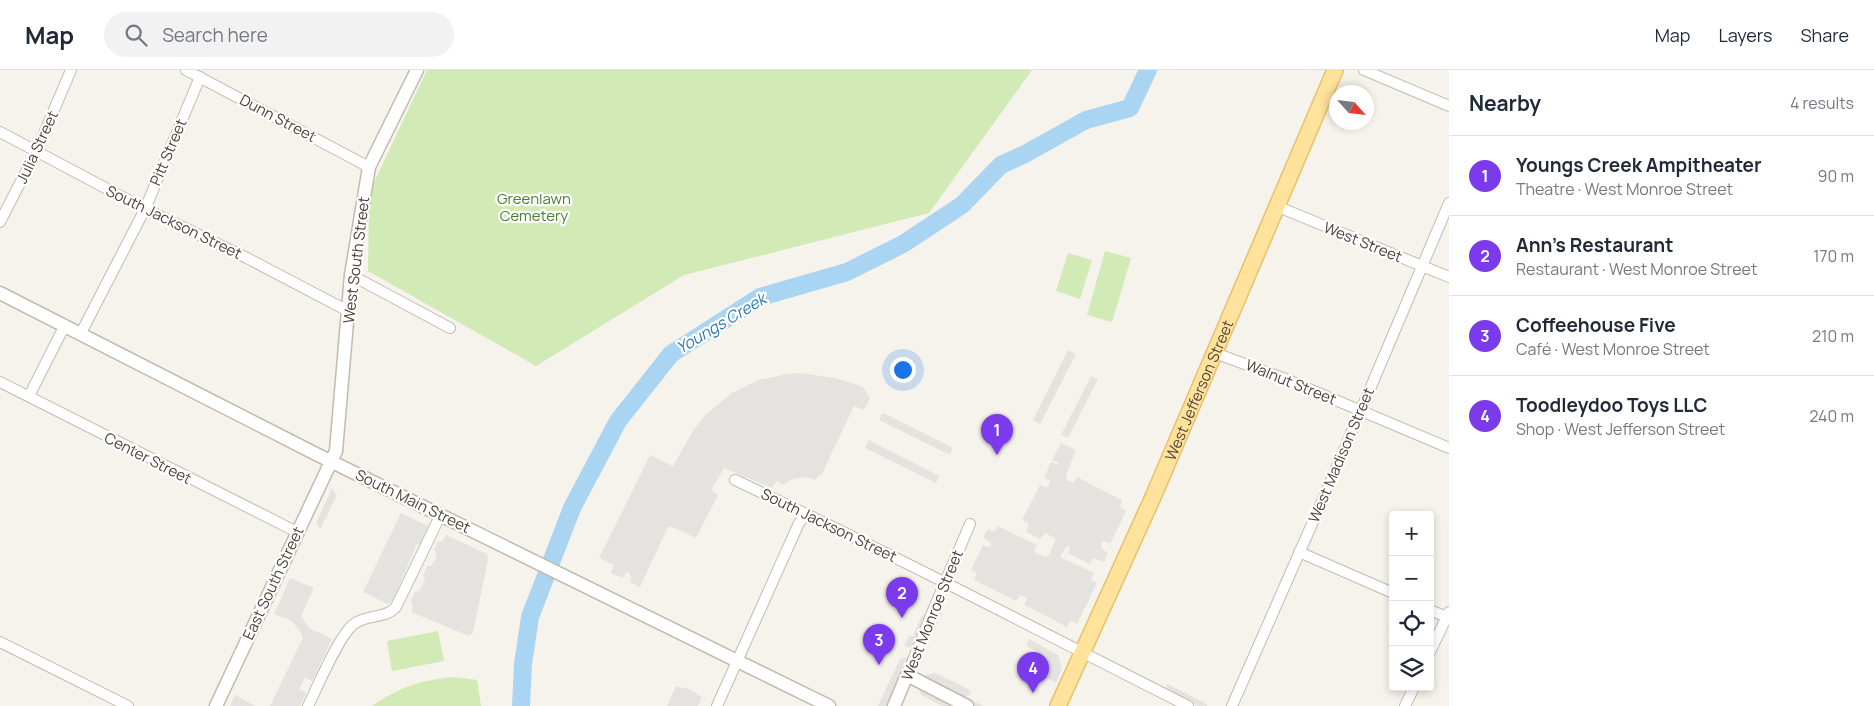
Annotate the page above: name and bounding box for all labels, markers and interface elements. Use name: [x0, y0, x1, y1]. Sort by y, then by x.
search box: [104, 12, 454, 57]
text: Map: [25, 18, 74, 51]
icon: search: [122, 21, 150, 49]
text: Search here: [162, 22, 268, 48]
text: Map: [1655, 23, 1690, 47]
text: Layers: [1718, 23, 1772, 47]
text: Share: [1800, 23, 1849, 47]
north arrow: [1329, 85, 1374, 130]
street label: Dunn Street: [236, 89, 320, 147]
text: Nearby: [1469, 89, 1541, 117]
text: 4 results: [1790, 92, 1854, 114]
street label: Julia Street: [11, 107, 63, 187]
street label: Pitt Street: [145, 115, 191, 189]
text: Youngs Creek Ampitheater: [1516, 152, 1762, 178]
text: 1: [1481, 165, 1489, 187]
text: 90 m: [1818, 165, 1854, 187]
text: Theatre · West Monroe Street: [1516, 178, 1733, 200]
street label: South Jackson Street: [103, 180, 245, 264]
park label: Greenlawn Cemetery: [497, 188, 571, 226]
street label: West South Street: [338, 195, 374, 325]
street label: West Street: [1321, 217, 1405, 267]
text: Ann's Restaurant: [1516, 232, 1673, 258]
text: 2: [1480, 245, 1490, 267]
text: 170 m: [1813, 245, 1854, 267]
text: Restaurant · West Monroe Street: [1516, 258, 1757, 280]
water label: Youngs Creek: [672, 287, 772, 358]
text: Coffeehouse Five: [1516, 312, 1676, 338]
street label: West Jefferson Street: [1159, 316, 1238, 463]
text: 3: [1480, 325, 1490, 347]
text: 210 m: [1812, 325, 1854, 347]
text: Café · West Monroe Street: [1516, 338, 1710, 360]
street label: Walnut Street: [1243, 354, 1339, 410]
your location: [890, 357, 916, 383]
street label: West Madison Street: [1303, 384, 1379, 526]
text: Toodleydoo Toys LLC: [1516, 392, 1707, 418]
text: 4: [1480, 405, 1490, 427]
text: 240 m: [1809, 405, 1854, 427]
pin: 1: [981, 414, 1013, 455]
text: Shop · West Jefferson Street: [1516, 418, 1725, 440]
street label: Center Street: [101, 427, 195, 489]
street label: South Main Street: [352, 464, 474, 538]
street label: South Jackson Street: [758, 483, 900, 567]
map controls: [1389, 511, 1434, 691]
button: +: [1389, 511, 1434, 556]
street label: East South Street: [238, 523, 308, 643]
street label: West Monroe Street: [896, 547, 968, 683]
button: −: [1389, 556, 1434, 601]
pin: 2: [886, 577, 918, 618]
button: locate: [1389, 601, 1434, 646]
pin: 3: [863, 624, 895, 665]
button: layers: [1389, 646, 1434, 691]
pin: 4: [1017, 652, 1049, 693]

